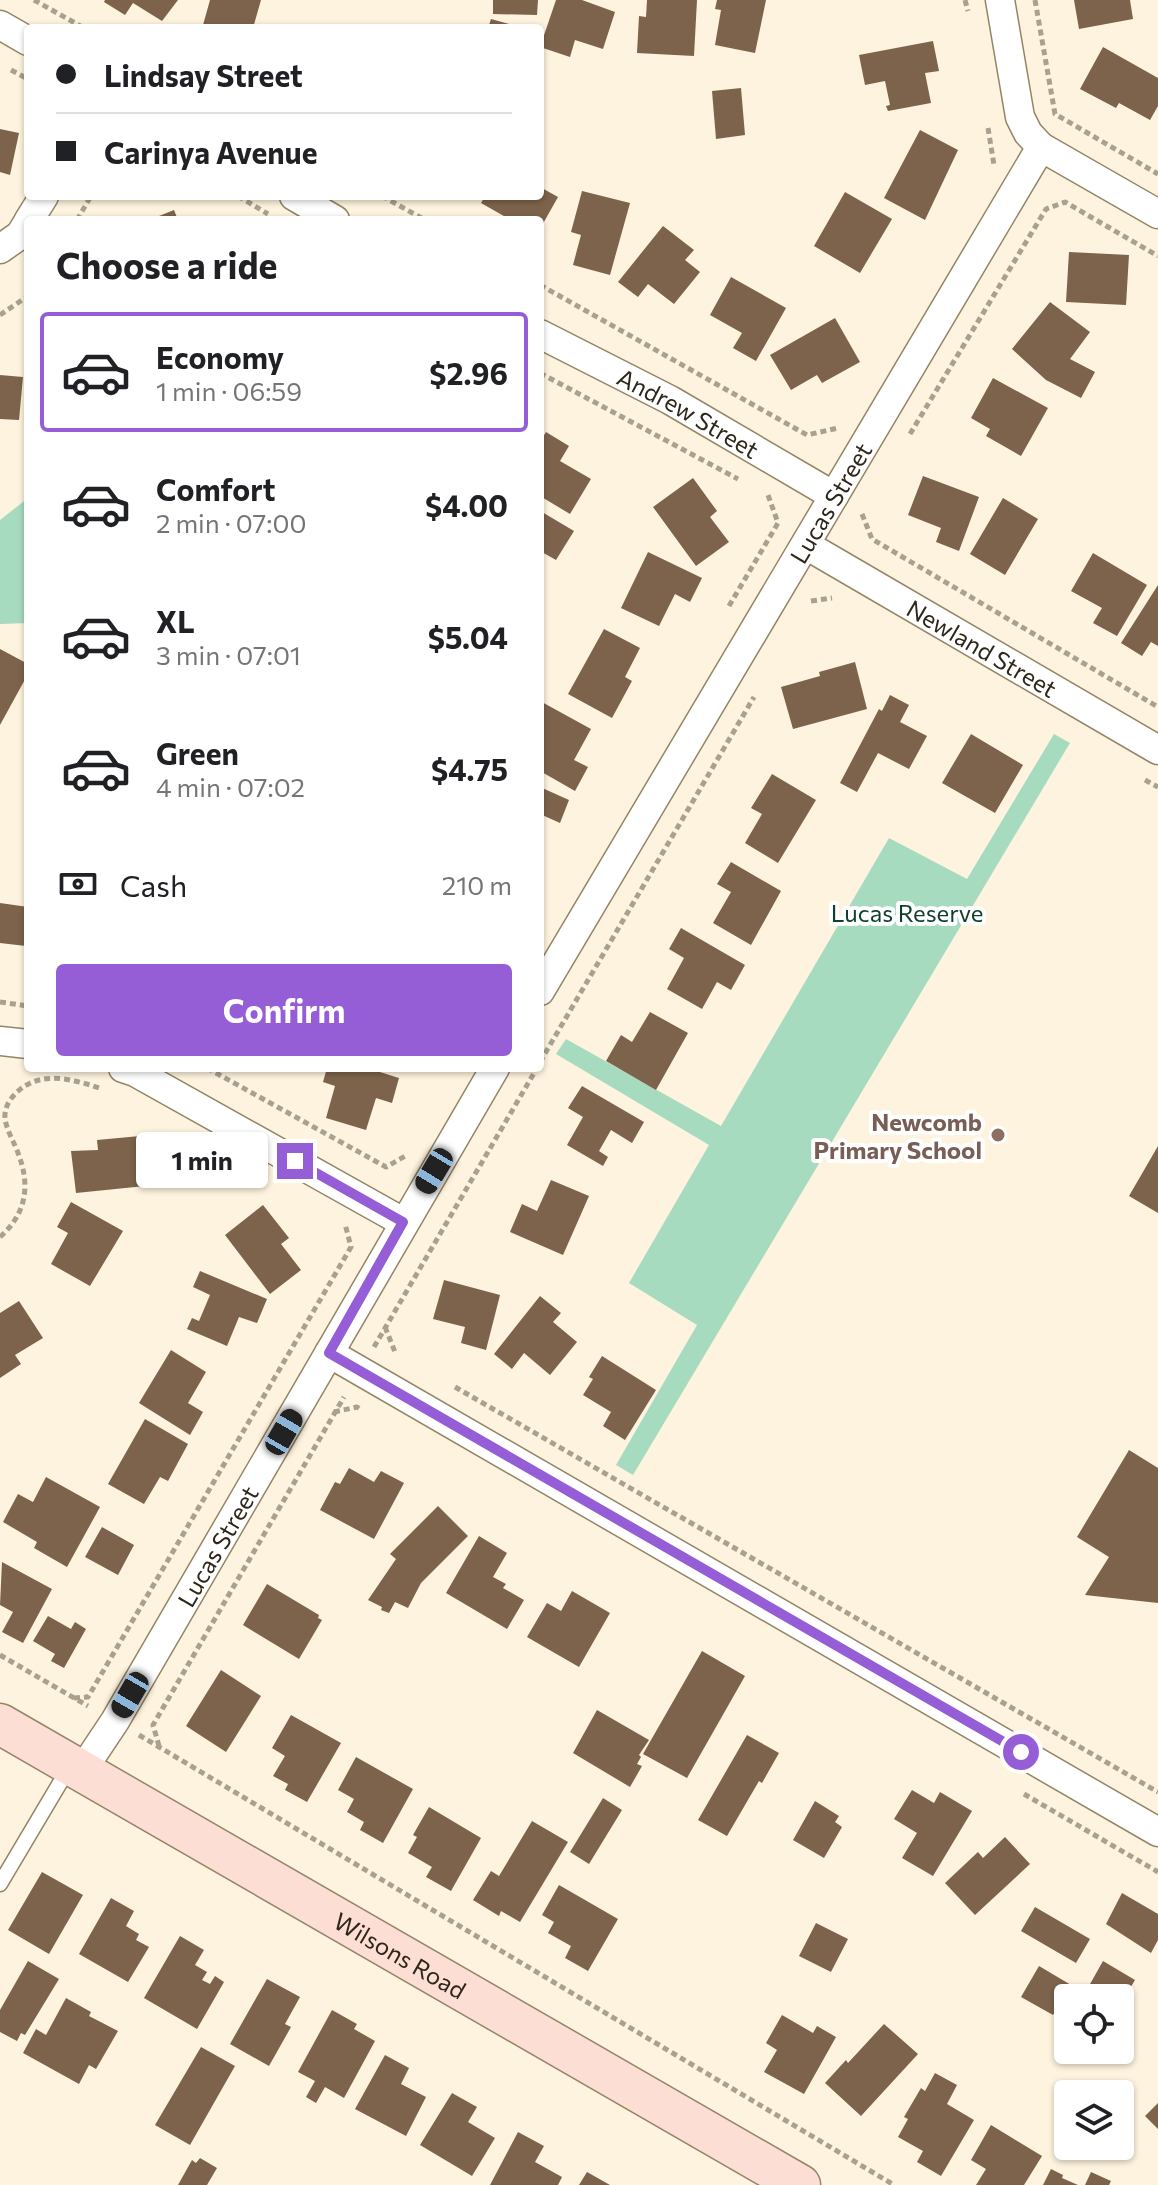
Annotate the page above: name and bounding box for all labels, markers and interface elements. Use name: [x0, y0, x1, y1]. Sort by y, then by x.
text: Lindsay Street: [104, 56, 303, 93]
text: Carinya Avenue: [104, 133, 318, 170]
text: Choose a ride: [56, 242, 277, 286]
icon: car: [60, 336, 132, 408]
text: Economy: [156, 338, 284, 375]
text: $2.96: [429, 354, 508, 391]
street label: Andrew Street: [613, 361, 765, 464]
text: 1 min · 06:59: [156, 375, 302, 406]
street label: Lucas Street: [783, 437, 877, 568]
icon: car: [60, 468, 132, 540]
text: Comfort: [156, 470, 275, 507]
text: $4.00: [425, 486, 508, 523]
text: 2 min · 07:00: [156, 507, 306, 538]
street label: Newland Street: [902, 593, 1063, 703]
icon: car: [60, 600, 132, 672]
text: XL: [156, 602, 195, 639]
text: $5.04: [428, 618, 508, 655]
text: 3 min · 07:01: [156, 639, 301, 670]
icon: car: [60, 732, 132, 804]
text: Green: [156, 734, 239, 771]
text: $4.75: [431, 750, 508, 787]
text: 4 min · 07:02: [156, 771, 305, 802]
icon: cash: [56, 862, 100, 906]
text: Cash: [120, 866, 187, 903]
text: 210 m: [442, 869, 512, 900]
park label: Lucas Reserve: [831, 898, 983, 927]
button: Confirm: [56, 964, 512, 1056]
place label: Newcomb Primary School: [813, 1107, 982, 1164]
marker: Newcomb Primary School: [989, 1126, 1007, 1144]
callout: 1 min: [135, 1133, 267, 1189]
route end: [277, 1143, 313, 1179]
text: 1 min: [171, 1144, 233, 1175]
car: [411, 1144, 457, 1198]
car: [262, 1405, 306, 1459]
street label: Lucas Street: [170, 1480, 264, 1611]
car: [108, 1668, 152, 1722]
route start: [1003, 1734, 1039, 1770]
street label: Wilsons Road: [329, 1905, 471, 2004]
map controls: [1054, 1984, 1134, 2160]
button: locate: [1054, 1984, 1134, 2064]
button: layers: [1054, 2080, 1134, 2160]

